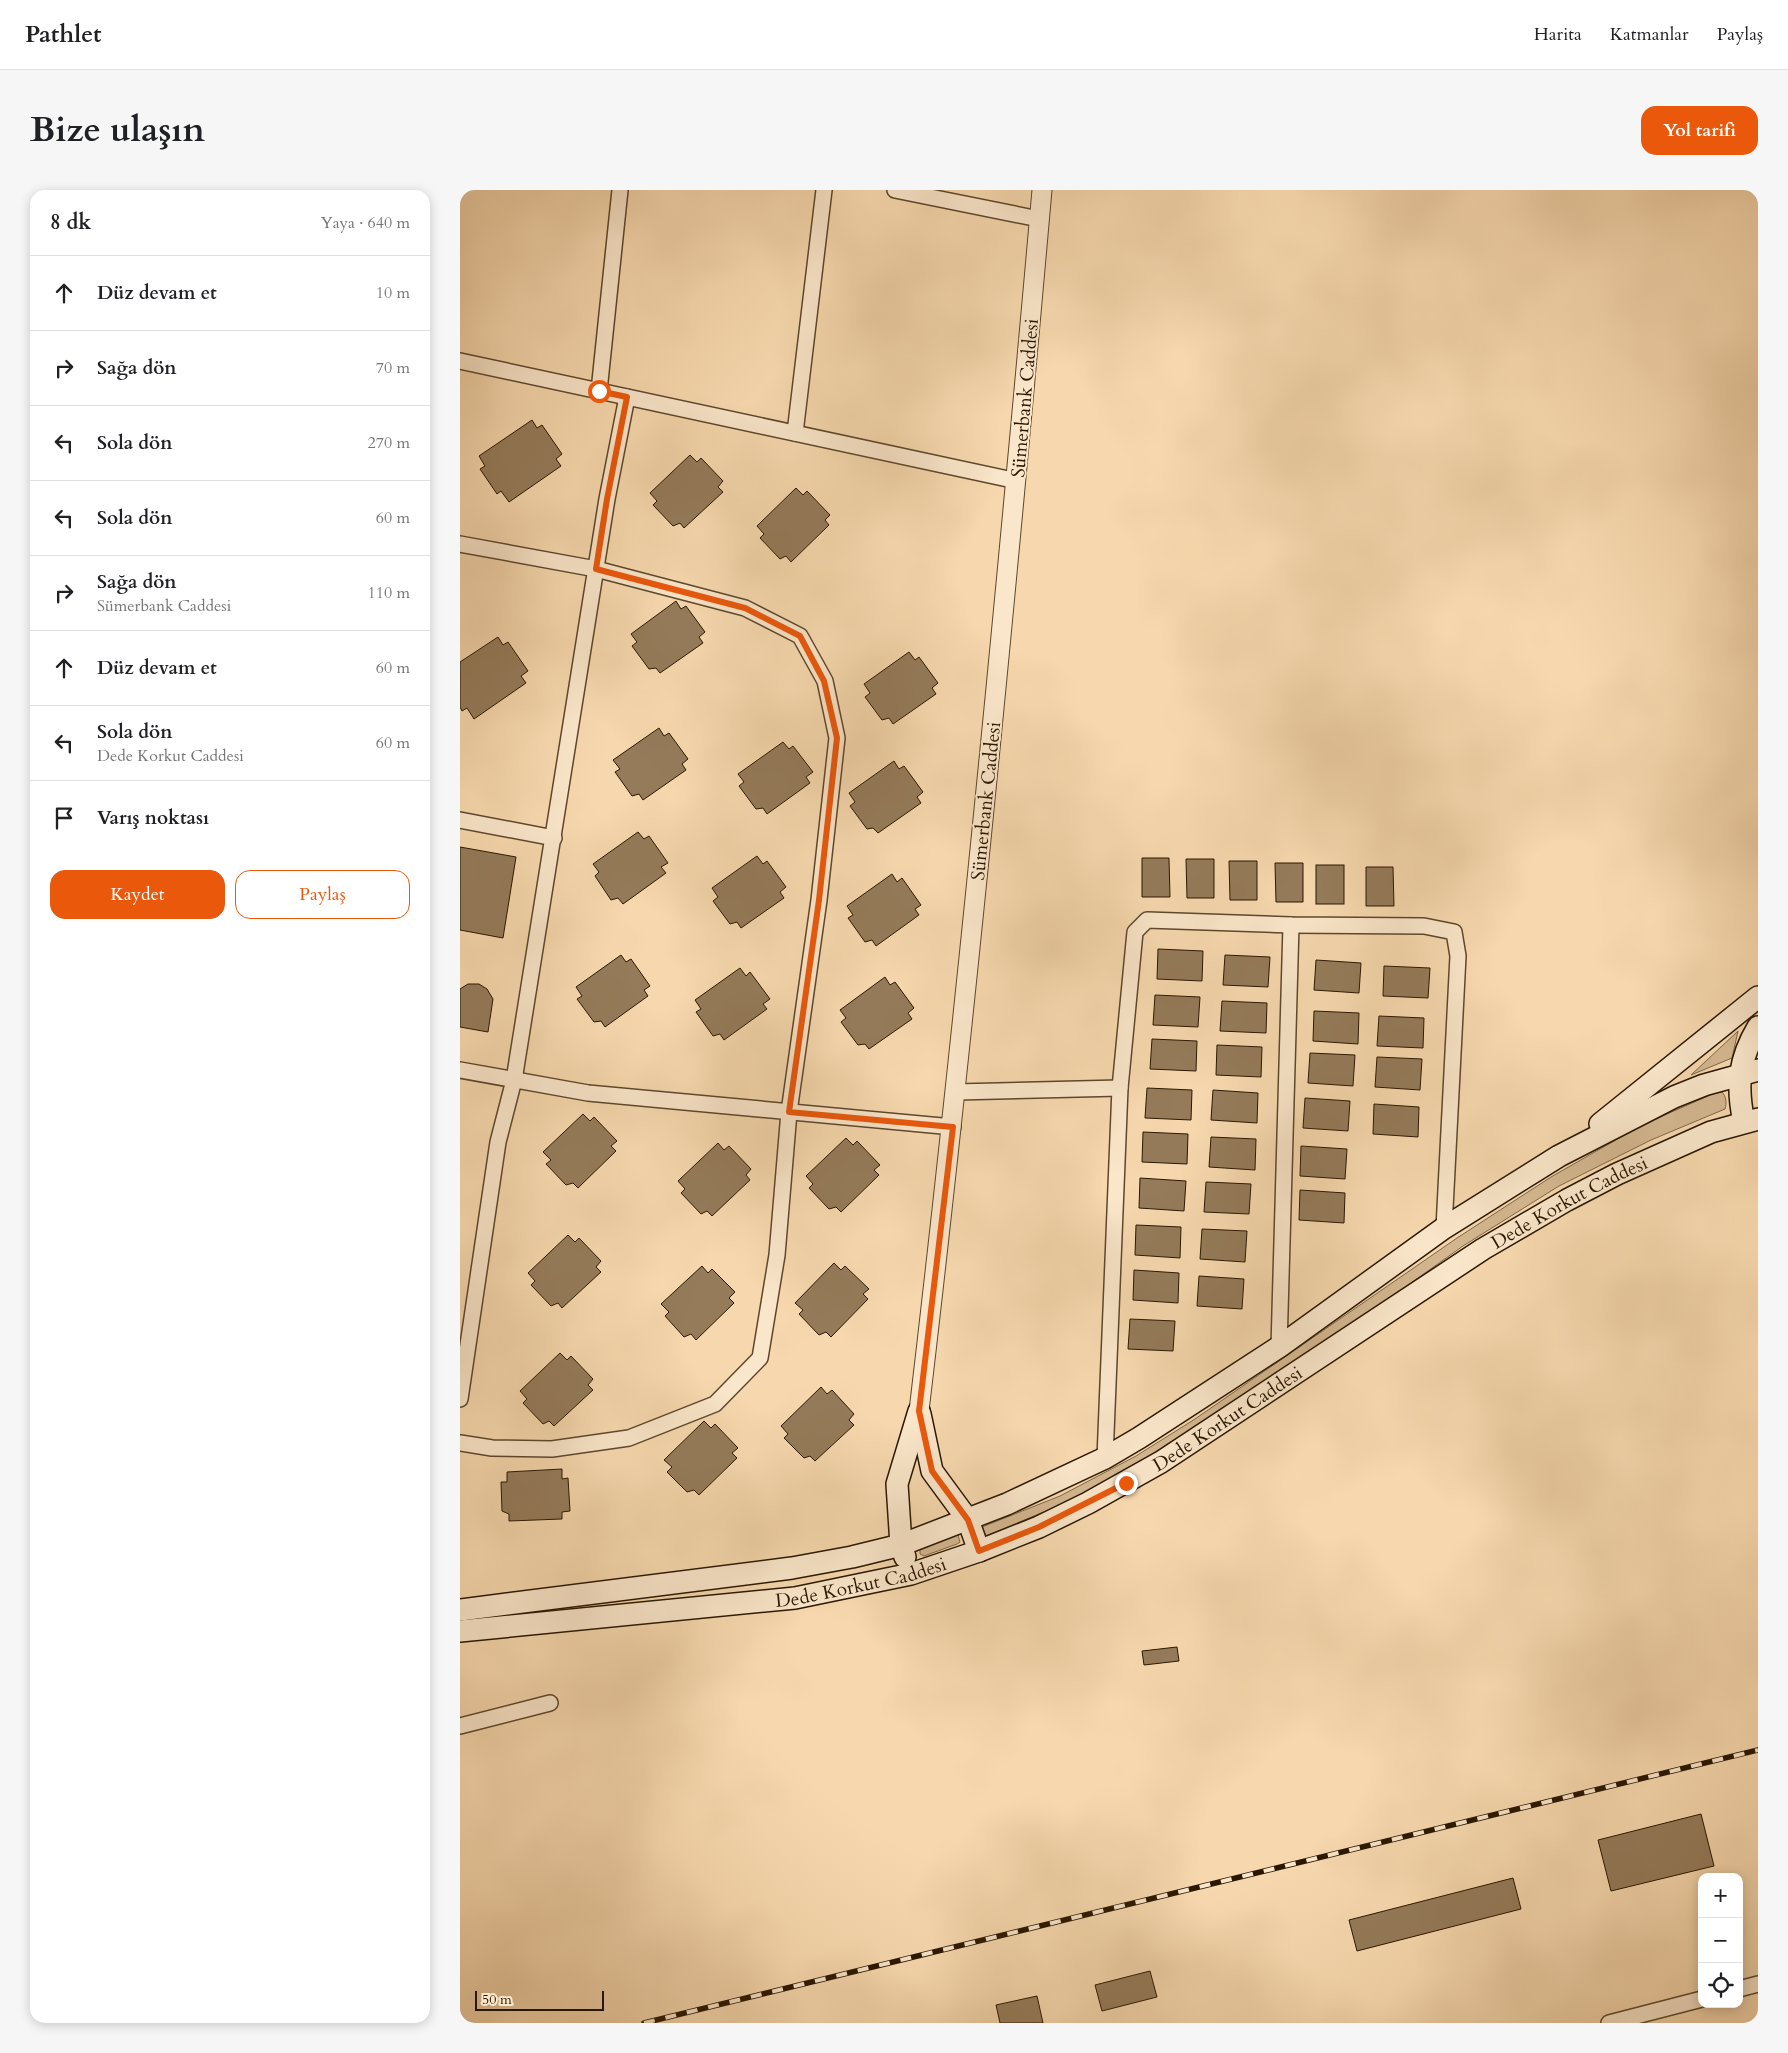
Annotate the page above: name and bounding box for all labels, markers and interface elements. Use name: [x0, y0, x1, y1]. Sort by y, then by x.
text: Pathlet: [25, 18, 102, 51]
text: Harita: [1534, 22, 1582, 47]
text: Katmanlar: [1610, 22, 1689, 47]
text: Paylaş: [1717, 22, 1763, 47]
text: Bize ulaşın: [30, 106, 205, 154]
button: Yol tarifi: [1641, 106, 1758, 155]
text: 8 dk: [50, 208, 91, 237]
text: Yaya · 640 m: [321, 212, 410, 234]
icon: ahead: [50, 279, 78, 307]
text: Düz devam et: [97, 280, 217, 306]
text: 10 m: [376, 282, 410, 304]
street label: Sümerbank Caddesi: [1005, 318, 1045, 479]
icon: right: [50, 354, 78, 382]
text: Sağa dön: [97, 355, 177, 381]
text: 70 m: [376, 357, 410, 379]
route start: [588, 380, 611, 403]
icon: left: [50, 429, 78, 457]
text: Sola dön: [97, 430, 172, 456]
text: 270 m: [368, 432, 410, 454]
icon: left: [50, 504, 78, 532]
text: Sola dön: [97, 505, 172, 531]
text: 60 m: [376, 507, 410, 529]
text: Sağa dön: [97, 569, 177, 595]
icon: right: [50, 579, 78, 607]
text: 110 m: [368, 582, 410, 604]
text: Sümerbank Caddesi: [97, 595, 231, 617]
icon: ahead: [50, 654, 78, 682]
text: Düz devam et: [97, 655, 217, 681]
text: 60 m: [376, 657, 410, 679]
text: Sola dön: [97, 719, 172, 745]
street label: Sümerbank Caddesi: [965, 721, 1007, 882]
icon: left: [50, 729, 78, 757]
text: 60 m: [376, 732, 410, 754]
text: Dede Korkut Caddesi: [97, 745, 244, 767]
icon: arrive: [50, 804, 78, 832]
text: Varış noktası: [97, 805, 209, 831]
button: Kaydet: [50, 870, 225, 919]
button: Paylaş: [235, 870, 410, 919]
street label: Dede Korkut Caddesi: [1486, 1150, 1652, 1256]
street label: Dede Korkut Caddesi: [1148, 1360, 1308, 1478]
route end: [1115, 1472, 1138, 1495]
street label: Dede Korkut Caddesi: [774, 1551, 950, 1614]
map controls: [1698, 1873, 1743, 2008]
button: +: [1698, 1873, 1743, 1918]
button: −: [1698, 1918, 1743, 1963]
button: locate: [1698, 1963, 1743, 2008]
scale bar: [475, 1988, 604, 2011]
text: 50 m: [482, 1990, 512, 2009]

